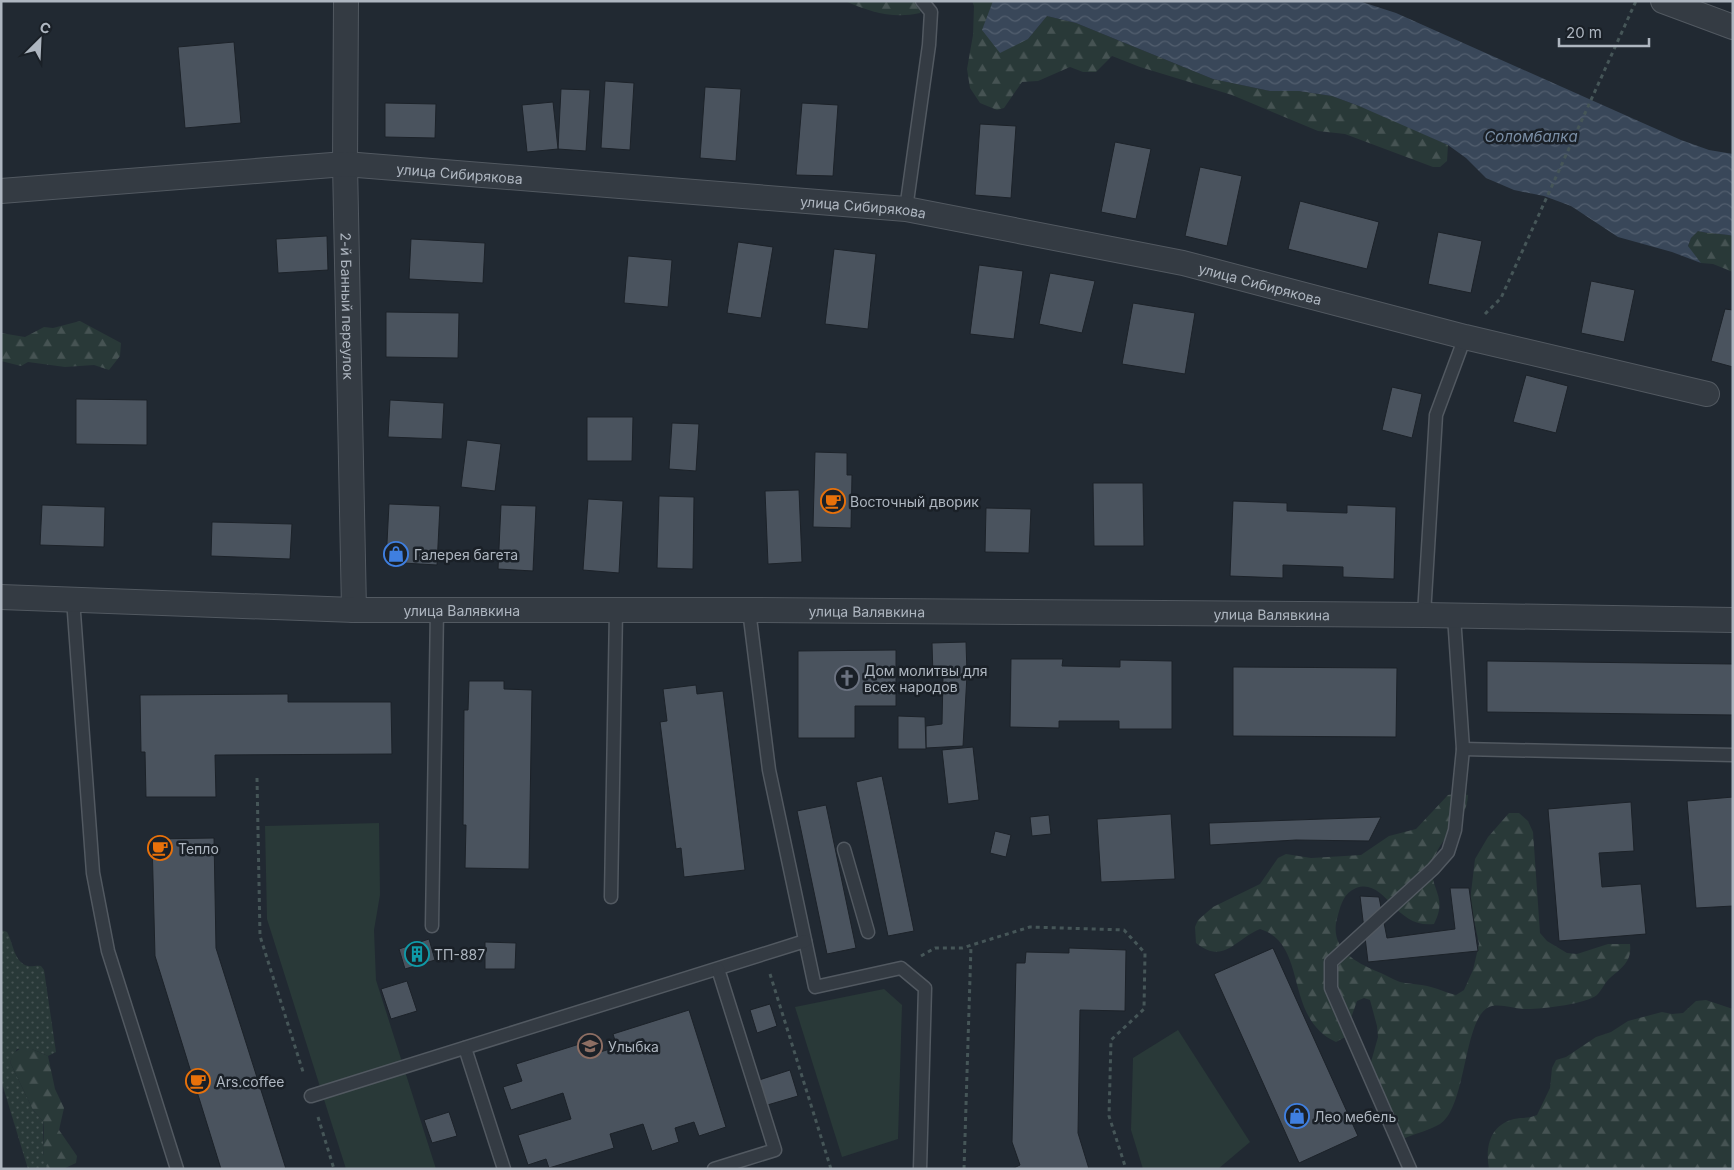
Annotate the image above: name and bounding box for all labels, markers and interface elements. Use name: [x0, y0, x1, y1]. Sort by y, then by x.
north arrow: [15, 15, 65, 65]
scale bar: [1559, 15, 1649, 47]
text: С: [37, 18, 54, 38]
text: 20 m: [1566, 23, 1602, 42]
water label: Соломбалка: [1484, 127, 1578, 146]
street label: улица Сибирякова: [396, 160, 523, 187]
street label: улица Сибирякова: [799, 192, 928, 221]
street label: 2-й Банный переулок: [338, 232, 358, 380]
street label: улица Сибирякова: [1197, 259, 1324, 308]
cafe icon: Восточный дворик: [820, 488, 846, 514]
place label: Восточный дворик: [850, 493, 979, 510]
shop icon: Галерея багета: [383, 541, 409, 567]
place label: Галерея багета: [414, 546, 518, 563]
street label: улица Валявкина: [403, 602, 520, 619]
street label: улица Валявкина: [808, 602, 925, 620]
street label: улица Валявкина: [1213, 605, 1330, 623]
place label: Дом молитвы для всех народов: [864, 662, 988, 695]
church icon: Дом молитвы для всех народов: [834, 665, 860, 691]
cafe icon: Тепло: [147, 835, 173, 861]
place label: Тепло: [178, 840, 219, 857]
building icon: ТП-887: [404, 941, 430, 967]
place label: ТП-887: [434, 946, 485, 963]
school or university icon: Улыбка: [577, 1033, 603, 1059]
place label: Улыбка: [608, 1038, 659, 1055]
cafe icon: Ars.coffee: [185, 1068, 211, 1094]
place label: Ars.coffee: [216, 1073, 284, 1090]
shop icon: Лео мебель: [1284, 1103, 1310, 1129]
place label: Лео мебель: [1314, 1108, 1396, 1125]

